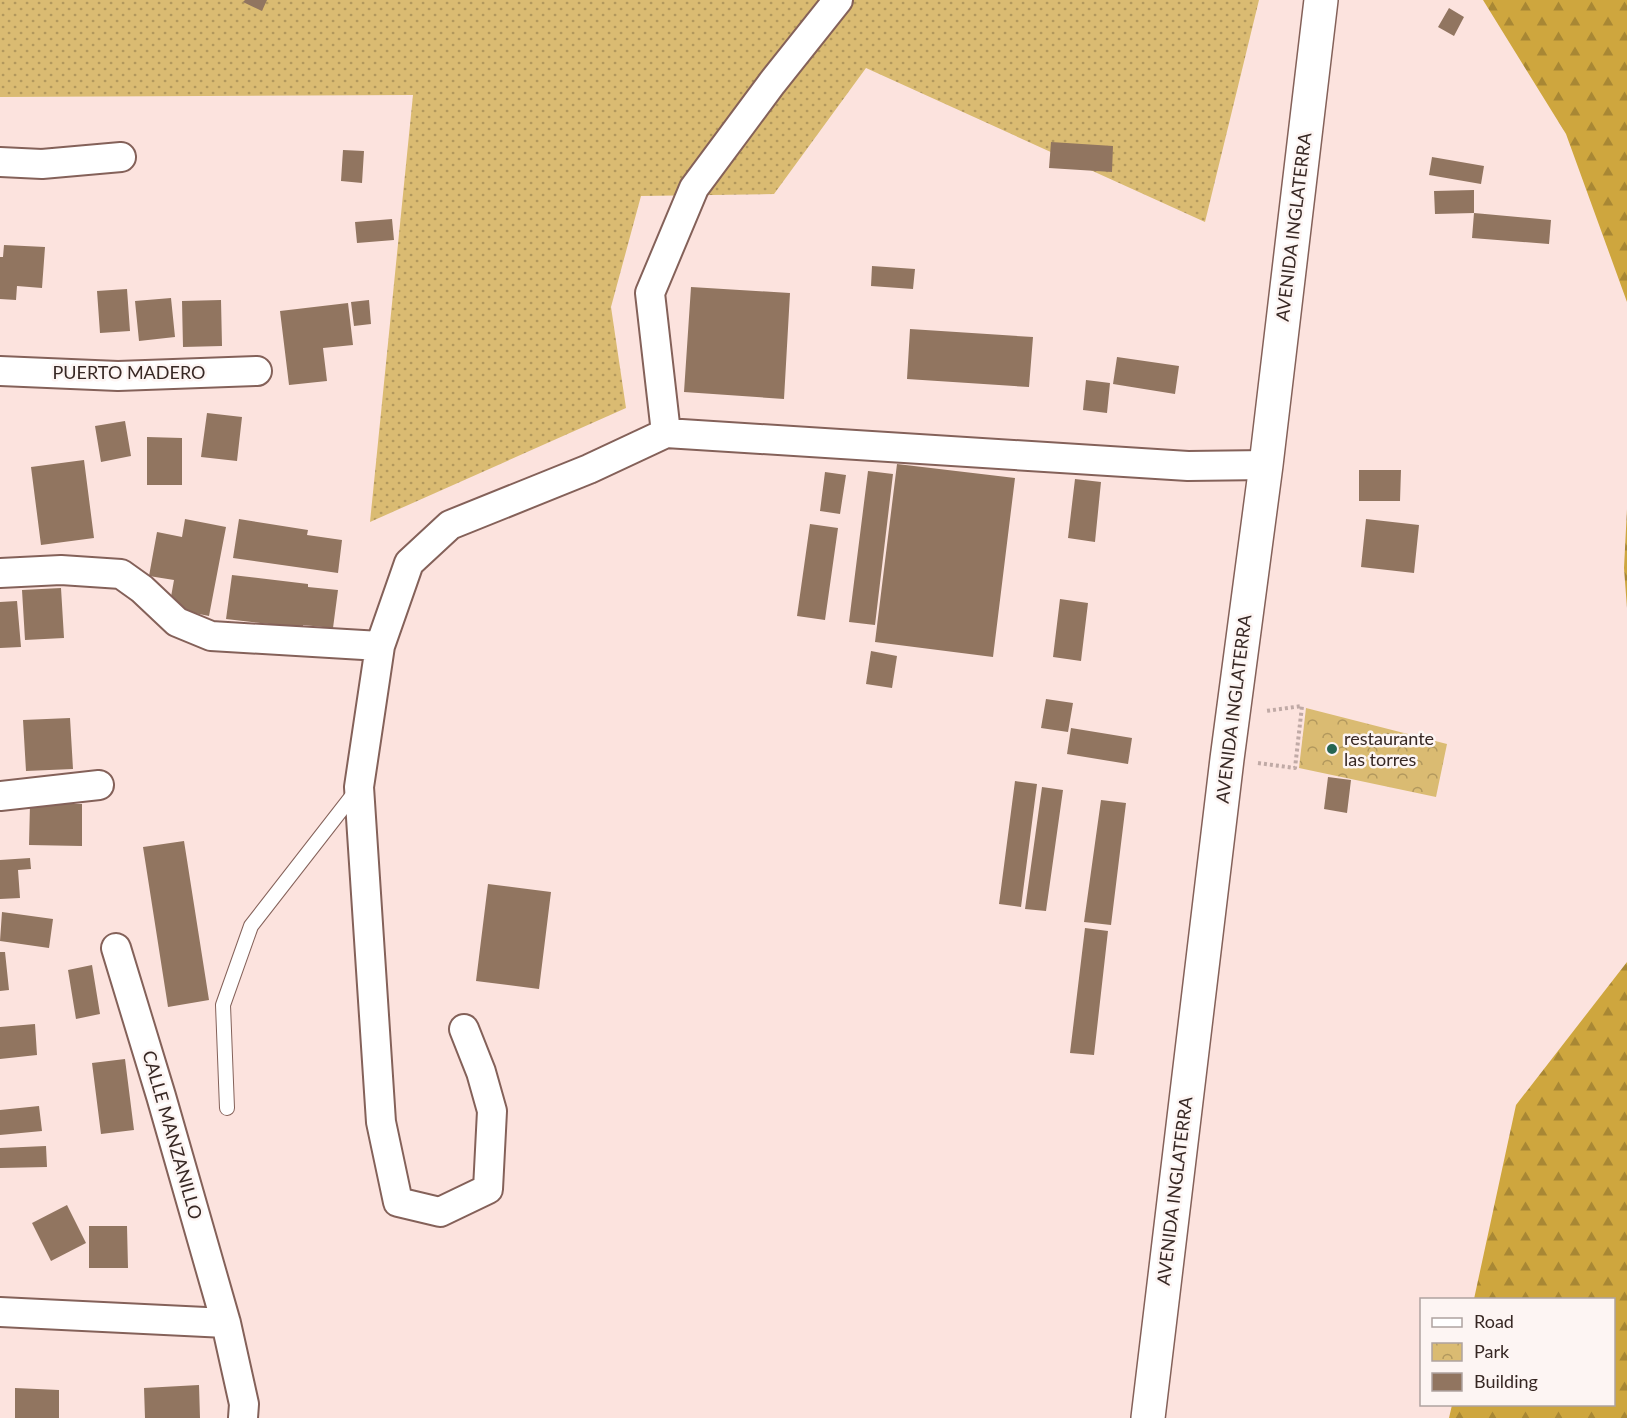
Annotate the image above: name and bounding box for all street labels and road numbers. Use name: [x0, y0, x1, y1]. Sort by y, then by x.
street label: AVENIDA INGLATERRA: [1271, 130, 1316, 322]
street label: PUERTO MADERO: [53, 361, 205, 383]
street label: AVENIDA INGLATERRA: [1211, 612, 1256, 804]
street label: CALLE MANZANILLO: [138, 1048, 208, 1222]
street label: AVENIDA INGLATERRA: [1152, 1094, 1197, 1286]

